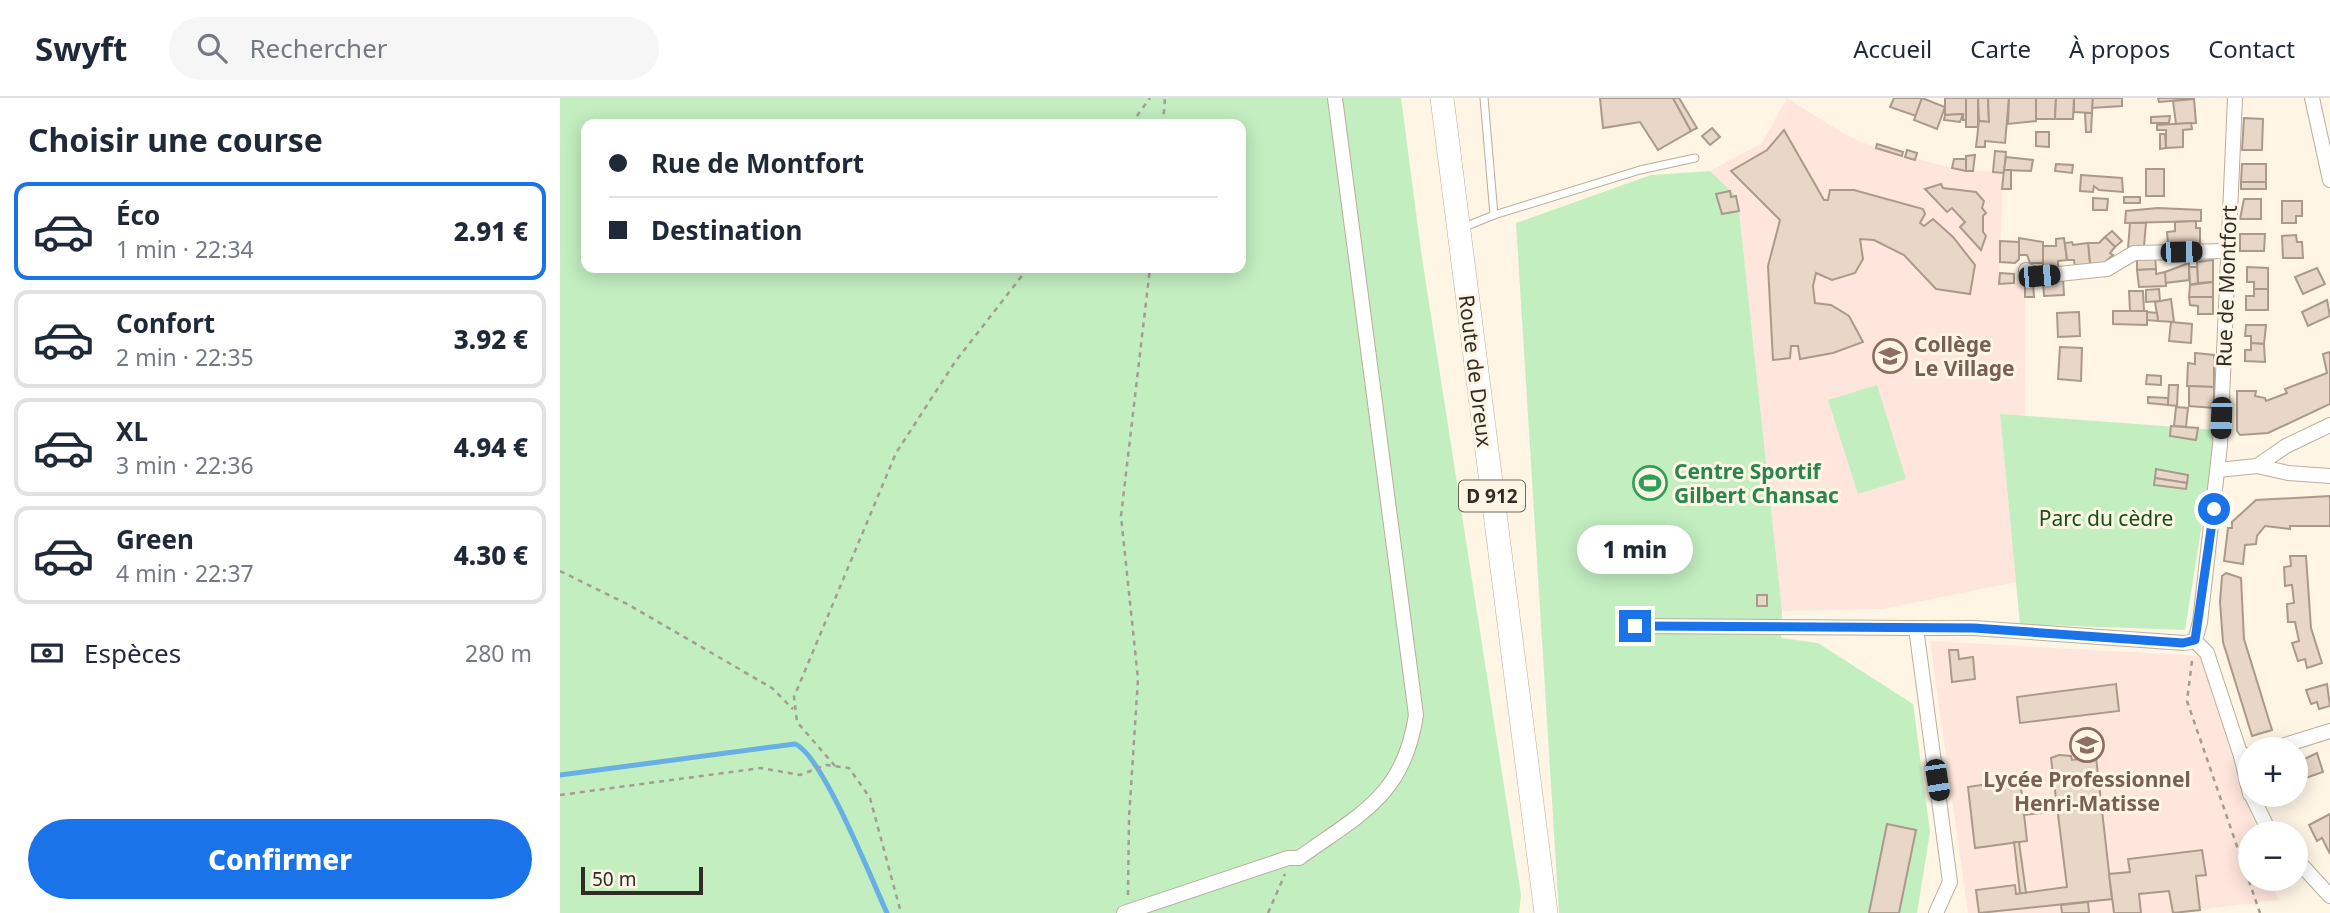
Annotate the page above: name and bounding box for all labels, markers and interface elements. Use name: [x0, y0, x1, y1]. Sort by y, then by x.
search box: [169, 17, 659, 80]
text: Swyft: [35, 26, 127, 71]
icon: search: [193, 29, 231, 67]
text: Rechercher: [249, 30, 388, 66]
text: Accueil: [1853, 32, 1932, 65]
text: Carte: [1970, 32, 2031, 65]
text: À propos: [2069, 32, 2170, 65]
text: Contact: [2208, 32, 2295, 65]
text: Choisir une course: [28, 118, 323, 161]
text: Rue de Montfort: [651, 145, 864, 181]
text: Éco: [116, 197, 160, 233]
icon: car: [32, 200, 95, 263]
street label: Rue de Montfort: [2209, 204, 2243, 367]
text: Destination: [651, 212, 802, 248]
text: 2.91 €: [454, 213, 528, 249]
text: 1 min · 22:34: [116, 233, 254, 265]
car: [2160, 241, 2203, 263]
car: [2018, 264, 2061, 288]
street label: Route de Dreux: [1453, 293, 1499, 449]
text: Confort: [116, 305, 215, 341]
icon: car: [32, 308, 95, 371]
text: 3.92 €: [454, 321, 528, 357]
place label: Collège Le Village: [1914, 330, 2015, 382]
school or university icon: Collège Le Village: [1871, 337, 1909, 375]
text: 2 min · 22:35: [116, 341, 254, 373]
car: [2210, 397, 2233, 439]
text: XL: [116, 413, 148, 449]
icon: car: [32, 416, 95, 479]
text: 4.94 €: [454, 429, 528, 465]
text: 3 min · 22:36: [116, 449, 254, 481]
place label: Centre Sportif Gilbert Chansac: [1674, 457, 1839, 509]
sports icon: Centre Sportif Gilbert Chansac: [1631, 464, 1669, 502]
road number: D 912: [1459, 480, 1525, 512]
route start: [2198, 493, 2230, 525]
park label: Parc du cèdre: [2039, 504, 2173, 532]
text: Green: [116, 521, 194, 557]
icon: car: [32, 524, 95, 587]
callout: 1 min: [1577, 524, 1693, 574]
text: 1 min: [1603, 533, 1667, 565]
text: 4.30 €: [454, 537, 528, 573]
text: 4 min · 22:37: [116, 557, 254, 589]
route end: [1619, 610, 1651, 642]
icon: cash: [28, 634, 66, 672]
text: Espèces: [84, 635, 181, 671]
text: 280 m: [465, 637, 532, 669]
school or university icon: Lycée Professionnel Henri-Matisse: [2068, 726, 2106, 764]
map controls: [2238, 737, 2308, 891]
button: +: [2238, 737, 2308, 807]
car: [1924, 758, 1951, 802]
place label: Lycée Professionnel Henri-Matisse: [1983, 765, 2191, 817]
button: Confirmer: [28, 819, 532, 899]
button: −: [2238, 821, 2308, 891]
scale bar: [581, 864, 704, 896]
text: 50 m: [592, 866, 636, 892]

